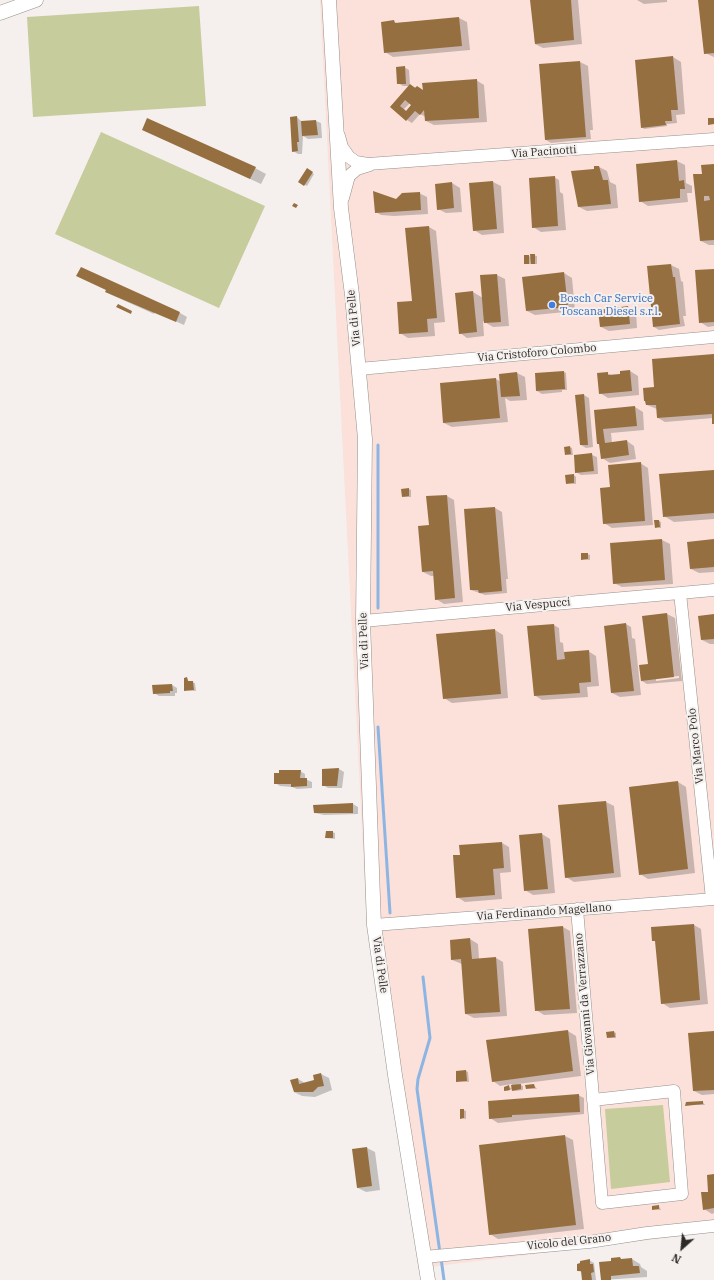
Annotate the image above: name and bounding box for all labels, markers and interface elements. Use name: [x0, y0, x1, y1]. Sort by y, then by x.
street label: Via Pacinotti: [511, 143, 577, 161]
street label: Via di Pelle: [344, 289, 364, 347]
place label: Bosch Car Service Toscana Diesel s.r.l.: [560, 292, 661, 318]
marker: Bosch Car Service Toscana Diesel s.r.l.: [547, 300, 557, 310]
street label: Via Cristoforo Colombo: [477, 341, 597, 365]
street label: Via Vespucci: [505, 596, 571, 614]
street label: Via di Pelle: [356, 612, 372, 670]
street label: Via Marco Polo: [685, 707, 707, 785]
street label: Via Ferdinando Magellano: [476, 901, 612, 923]
street label: Via Giovanni da Verrazzano: [572, 932, 598, 1076]
street label: Via di Pelle: [370, 936, 390, 994]
north arrow: [662, 1228, 702, 1268]
street label: Vicolo del Grano: [526, 1231, 612, 1253]
text: N: [670, 1250, 684, 1267]

